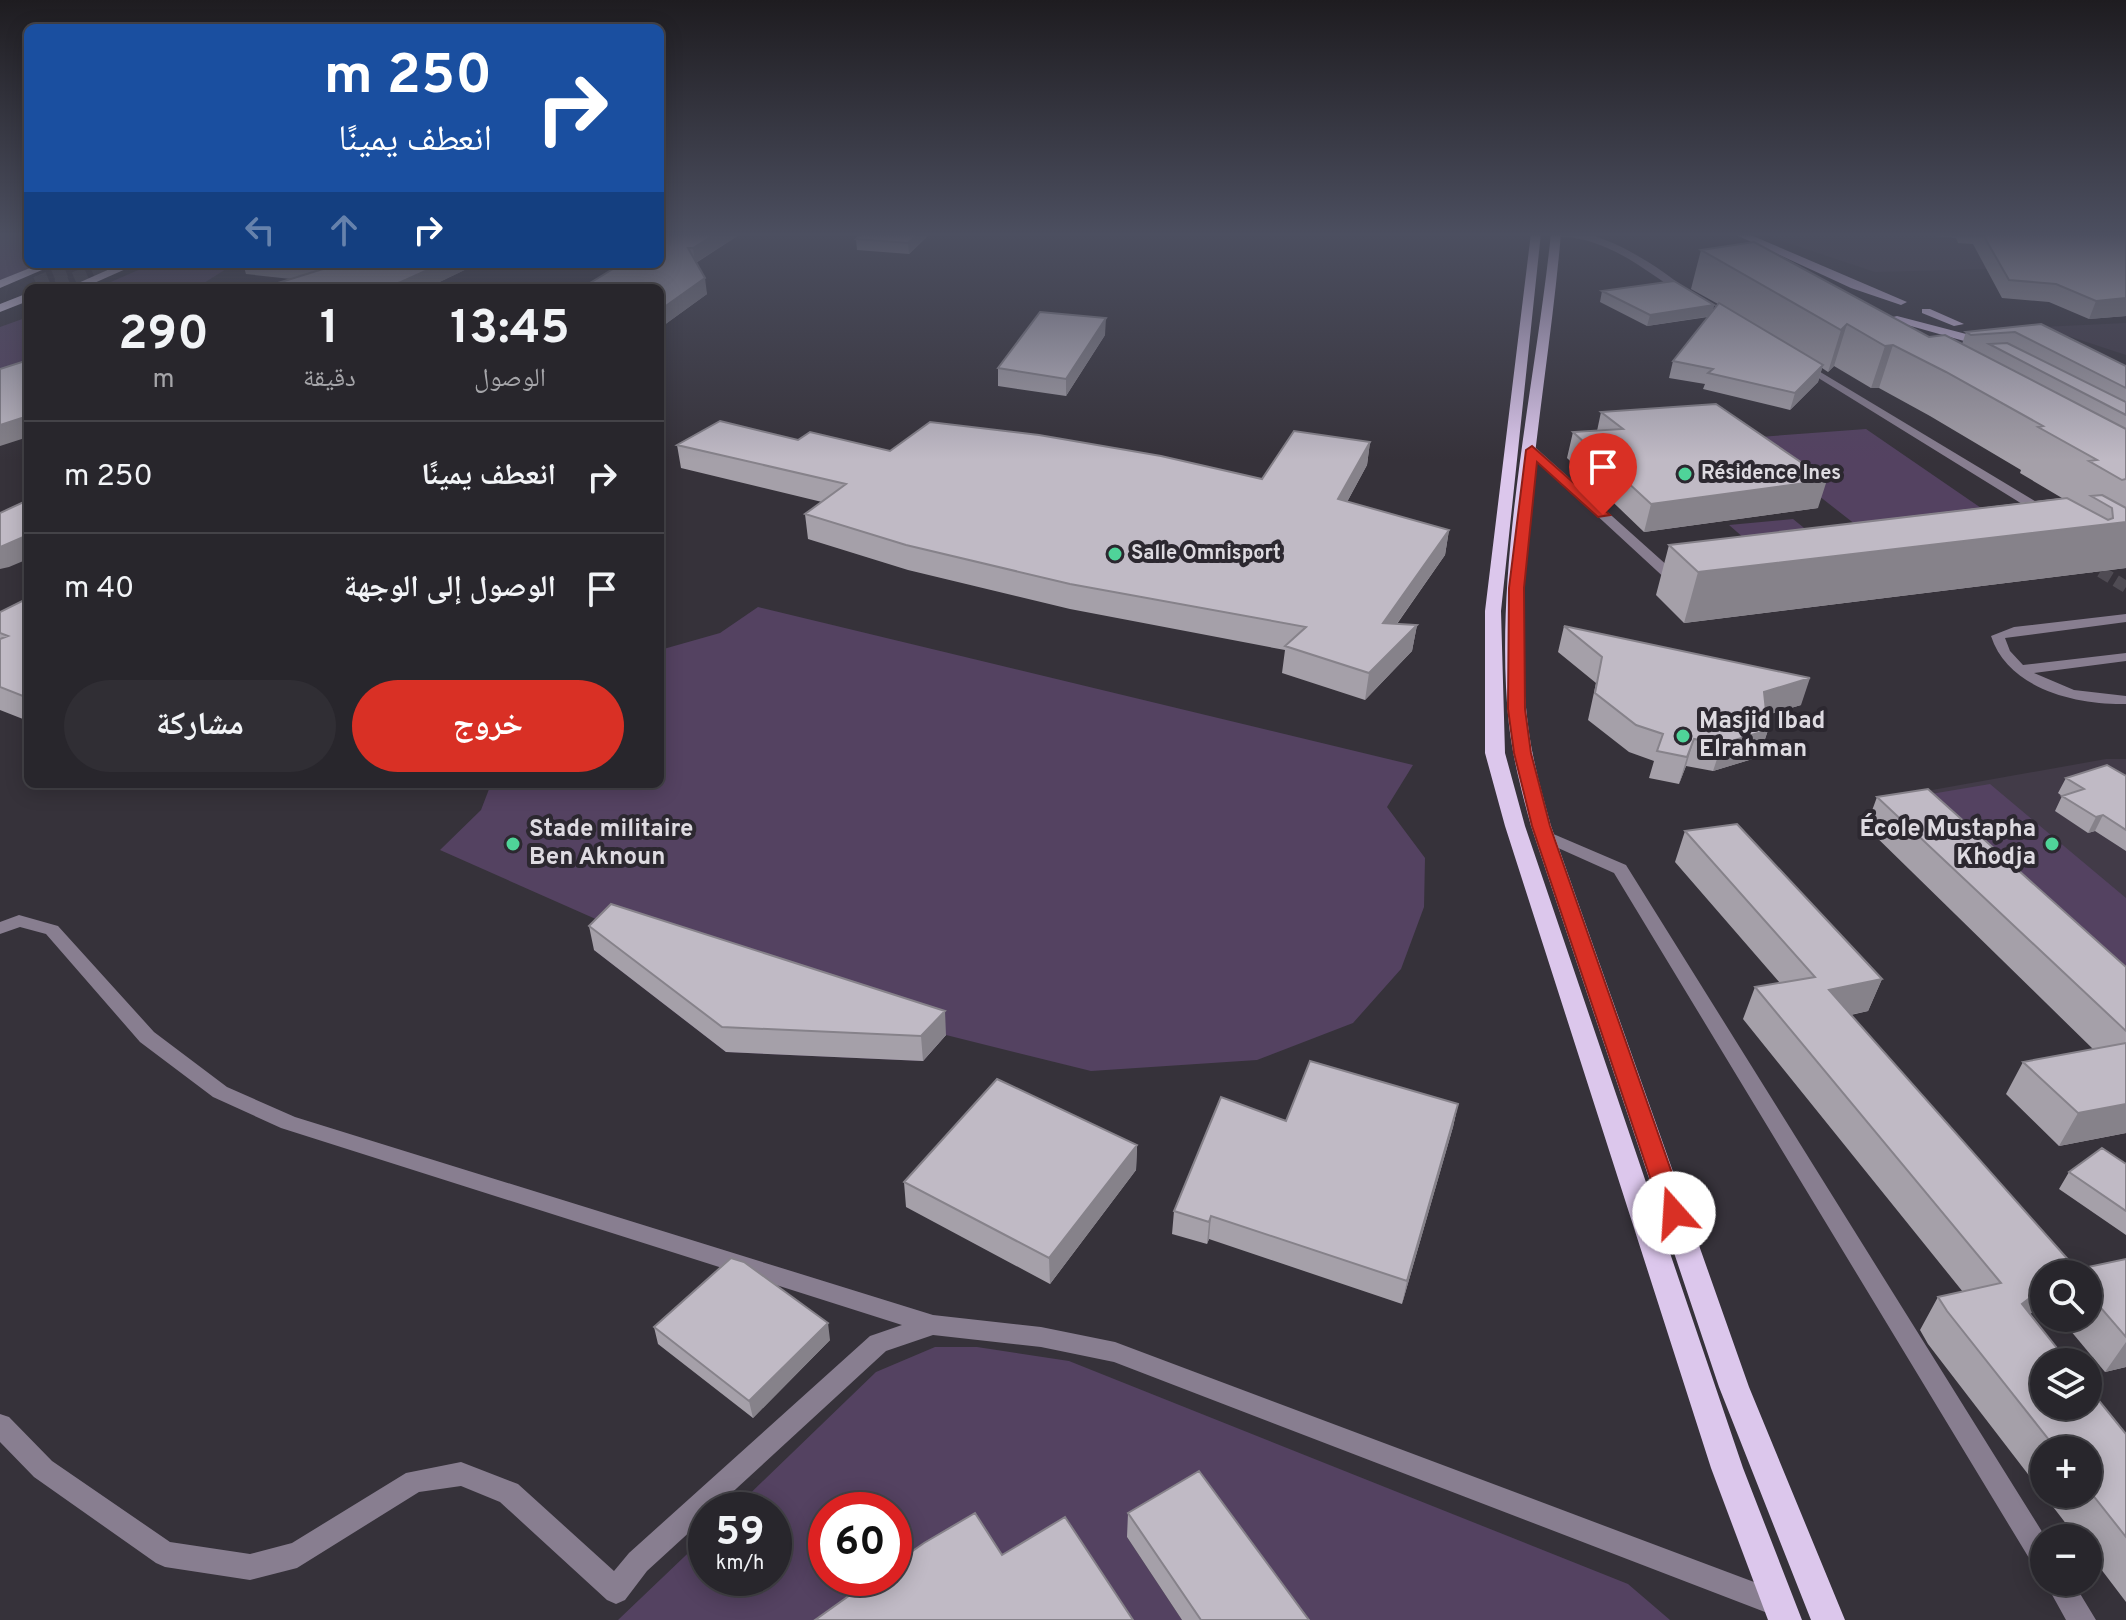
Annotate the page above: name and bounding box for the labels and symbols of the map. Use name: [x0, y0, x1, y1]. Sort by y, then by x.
pin: [1569, 433, 1637, 515]
place label: Résidence Ines: [1701, 461, 1841, 487]
marker: Résidence Ines: [1676, 465, 1694, 483]
place label: Salle Omnisport: [1131, 541, 1281, 567]
marker: Salle Omnisport: [1106, 545, 1124, 563]
place label: Masjid Ibad Elrahman: [1699, 707, 1825, 765]
marker: Masjid Ibad Elrahman: [1674, 727, 1692, 745]
place label: École Mustapha Khodja: [1860, 813, 2036, 873]
place label: Stade militaire Ben Aknoun: [529, 815, 693, 873]
marker: Stade militaire Ben Aknoun: [504, 835, 522, 853]
marker: École Mustapha Khodja: [2043, 835, 2061, 853]
position arrow: [1632, 1171, 1716, 1255]
speed limit sign: 60: [808, 1492, 912, 1596]

